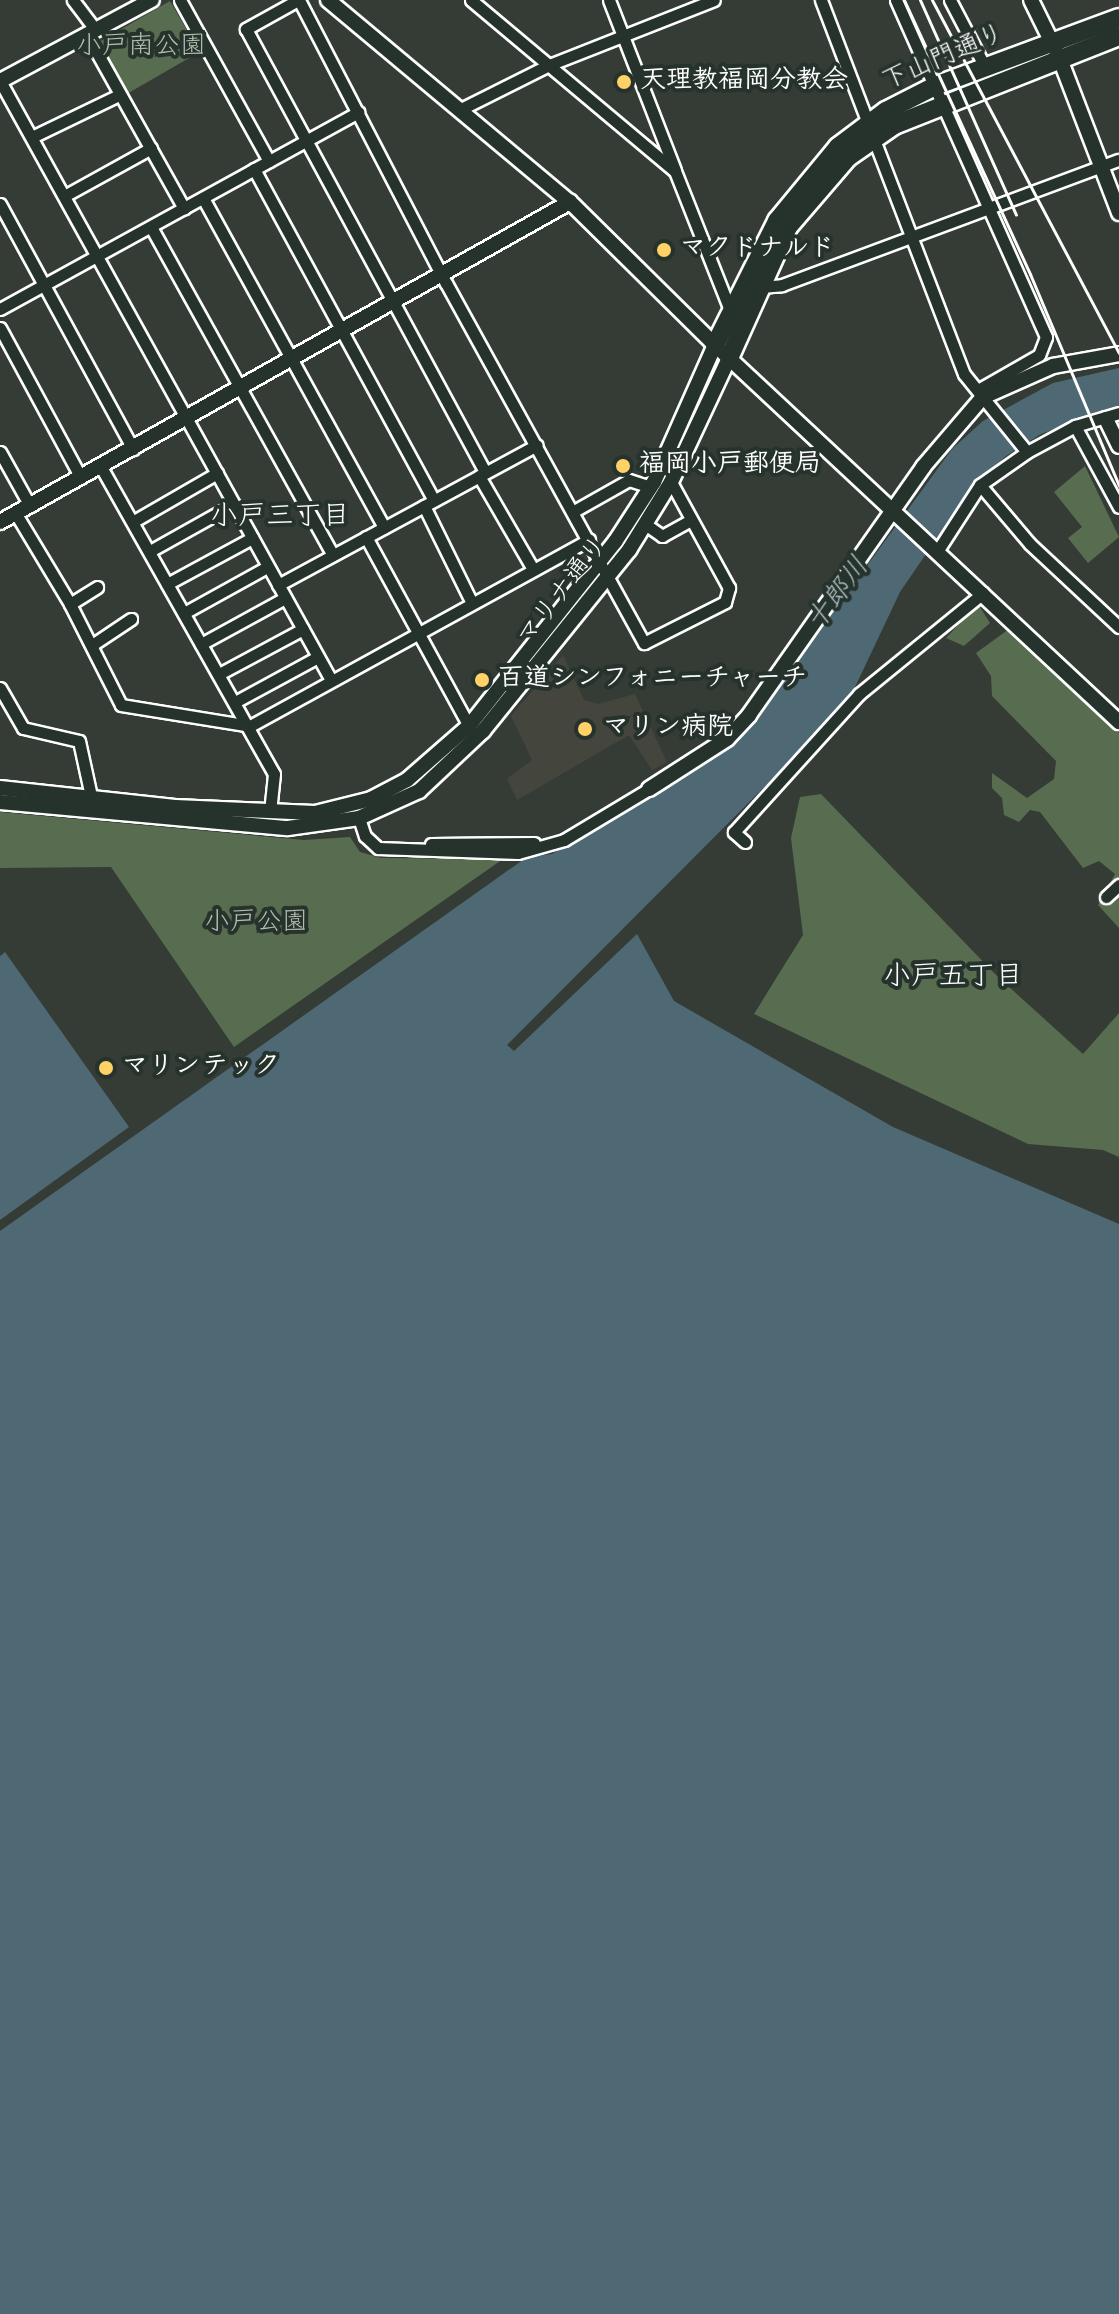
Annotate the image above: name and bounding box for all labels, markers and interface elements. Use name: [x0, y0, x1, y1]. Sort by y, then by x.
street label: 下山門通り: [878, 19, 1010, 99]
park label: 小戸南公園: [76, 32, 206, 64]
place label: 天理教福岡分教会: [640, 66, 848, 98]
marker: 天理教福岡分教会: [615, 73, 633, 91]
place label: マクドナルド: [680, 234, 836, 266]
marker: マクドナルド: [655, 241, 673, 259]
place label: 福岡小戸郵便局: [639, 450, 821, 482]
marker: 福岡小戸郵便局: [614, 457, 632, 475]
district label: 小戸三丁目: [210, 501, 350, 535]
street label: マリナ通り: [512, 531, 616, 653]
water label: 十郎川: [800, 551, 878, 639]
place label: 百道シンフォニーチャーチ: [498, 664, 810, 696]
marker: 百道シンフォニーチャーチ: [473, 671, 491, 689]
place label: マリン病院: [603, 713, 733, 745]
marker: マリン病院: [574, 718, 596, 740]
park label: 小戸公園: [204, 908, 308, 940]
district label: 小戸五丁目: [883, 961, 1023, 995]
place label: マリンテック: [122, 1052, 278, 1084]
marker: マリンテック: [97, 1059, 115, 1077]

